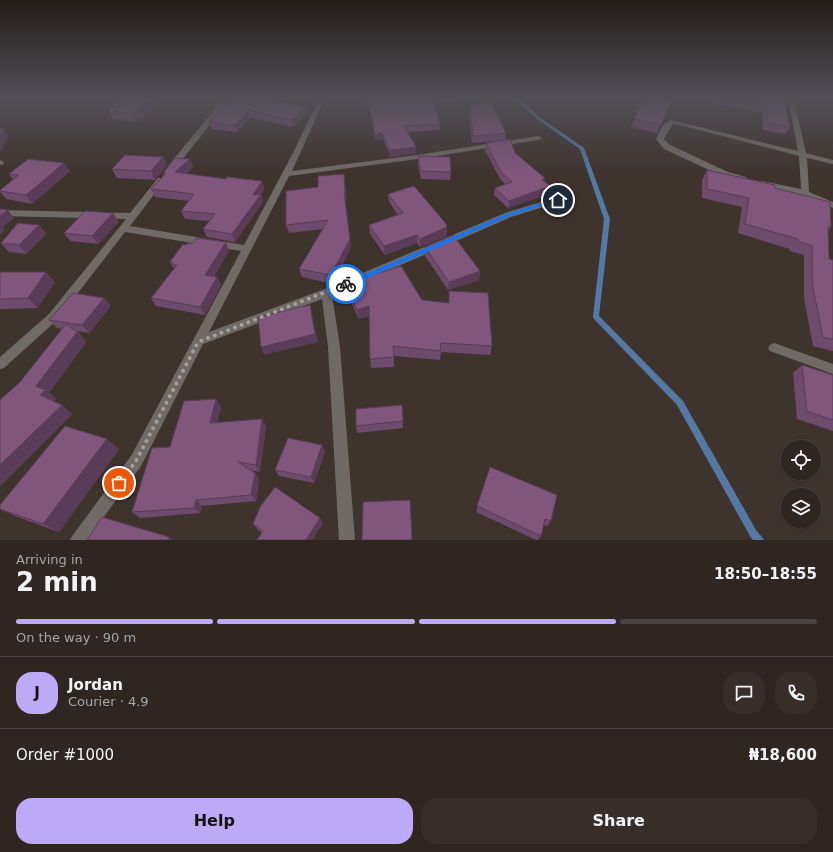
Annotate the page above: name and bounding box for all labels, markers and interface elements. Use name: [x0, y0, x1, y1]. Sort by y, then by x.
pin: [541, 183, 575, 217]
icon: home: [547, 189, 569, 211]
courier: [326, 264, 366, 304]
icon: bike: [335, 273, 357, 295]
map controls: [781, 440, 821, 528]
button: locate: [781, 440, 821, 480]
pin: [102, 466, 136, 500]
icon: bag: [108, 472, 130, 494]
button: layers: [781, 488, 821, 528]
text: Arriving in: [16, 552, 83, 567]
text: 18:50–18:55: [714, 565, 817, 583]
text: 2 min: [16, 567, 98, 597]
text: On the way · 90 m: [16, 630, 136, 645]
button: chat: [723, 672, 765, 714]
button: phone: [775, 672, 817, 714]
text: Jordan: [68, 676, 123, 694]
text: J: [34, 684, 40, 702]
text: Courier · 4.9: [68, 694, 149, 709]
text: Order #1000: [16, 746, 114, 764]
text: ₦18,600: [749, 746, 817, 764]
button: Help: [16, 798, 413, 844]
button: Share: [421, 798, 817, 844]

